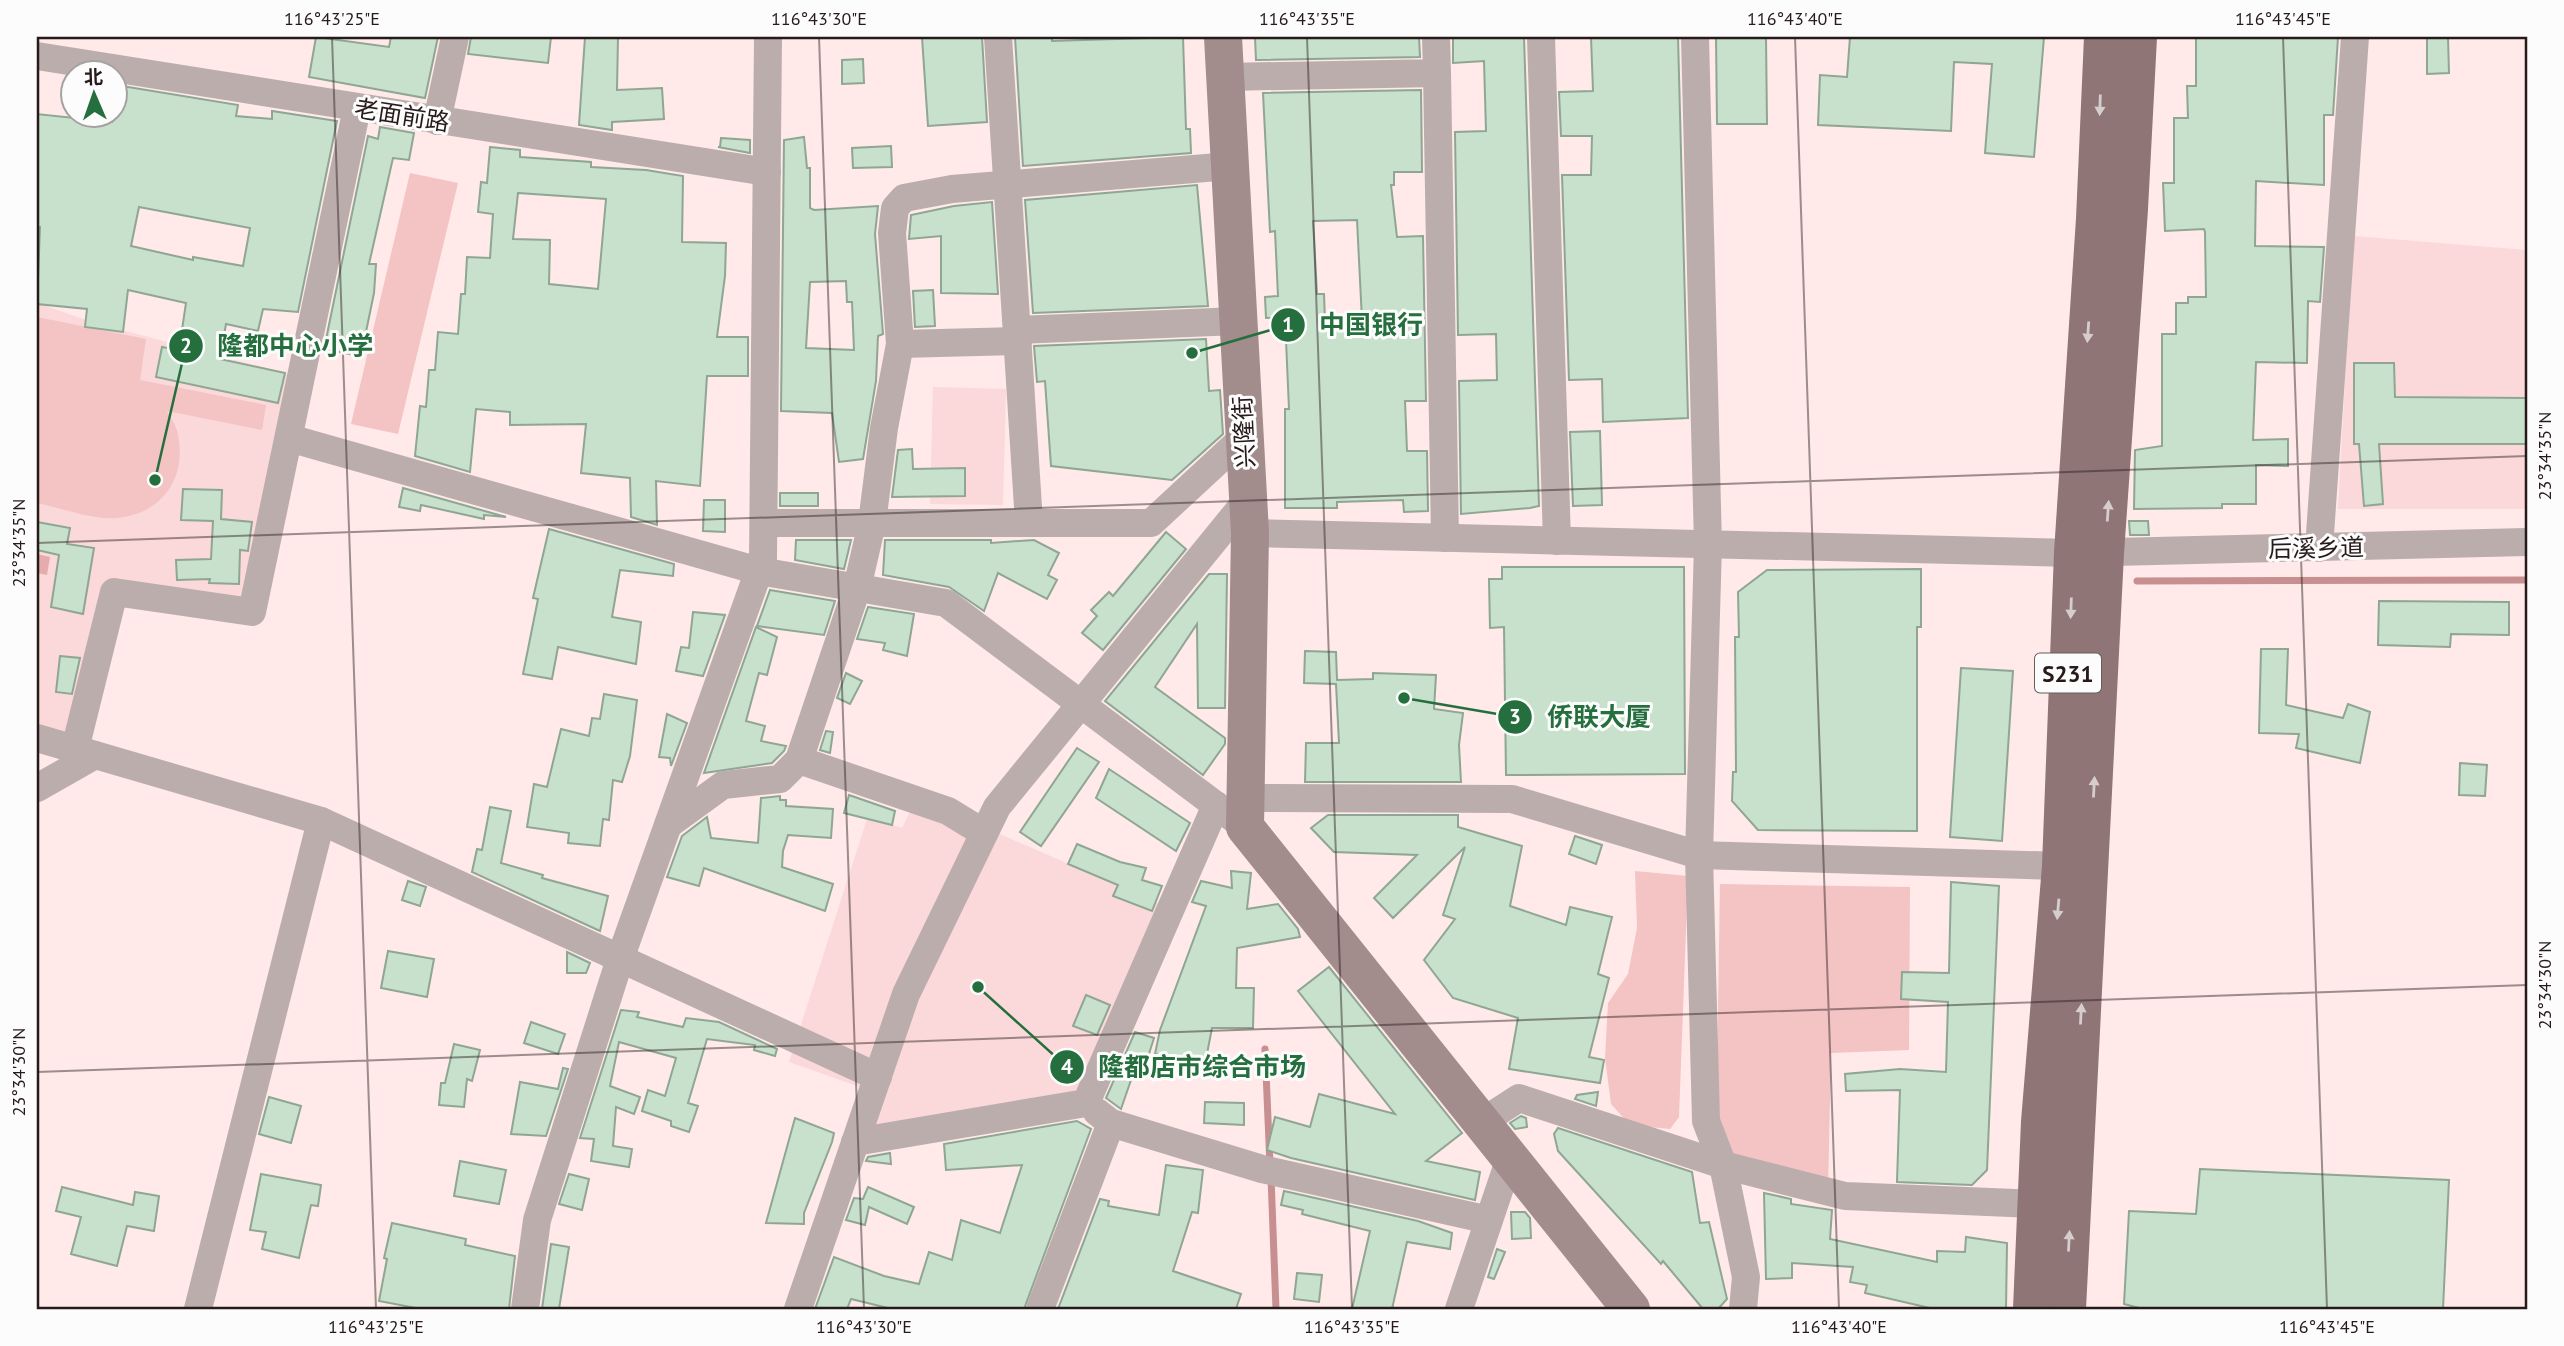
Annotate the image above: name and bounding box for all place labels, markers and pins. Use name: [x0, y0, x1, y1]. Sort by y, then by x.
callout: 中国银行: [1270, 301, 1437, 348]
callout: 隆都中心小学: [168, 322, 387, 369]
callout: 侨联大厦: [1498, 694, 1665, 741]
callout: 隆都店市综合市场: [1049, 1043, 1320, 1090]

